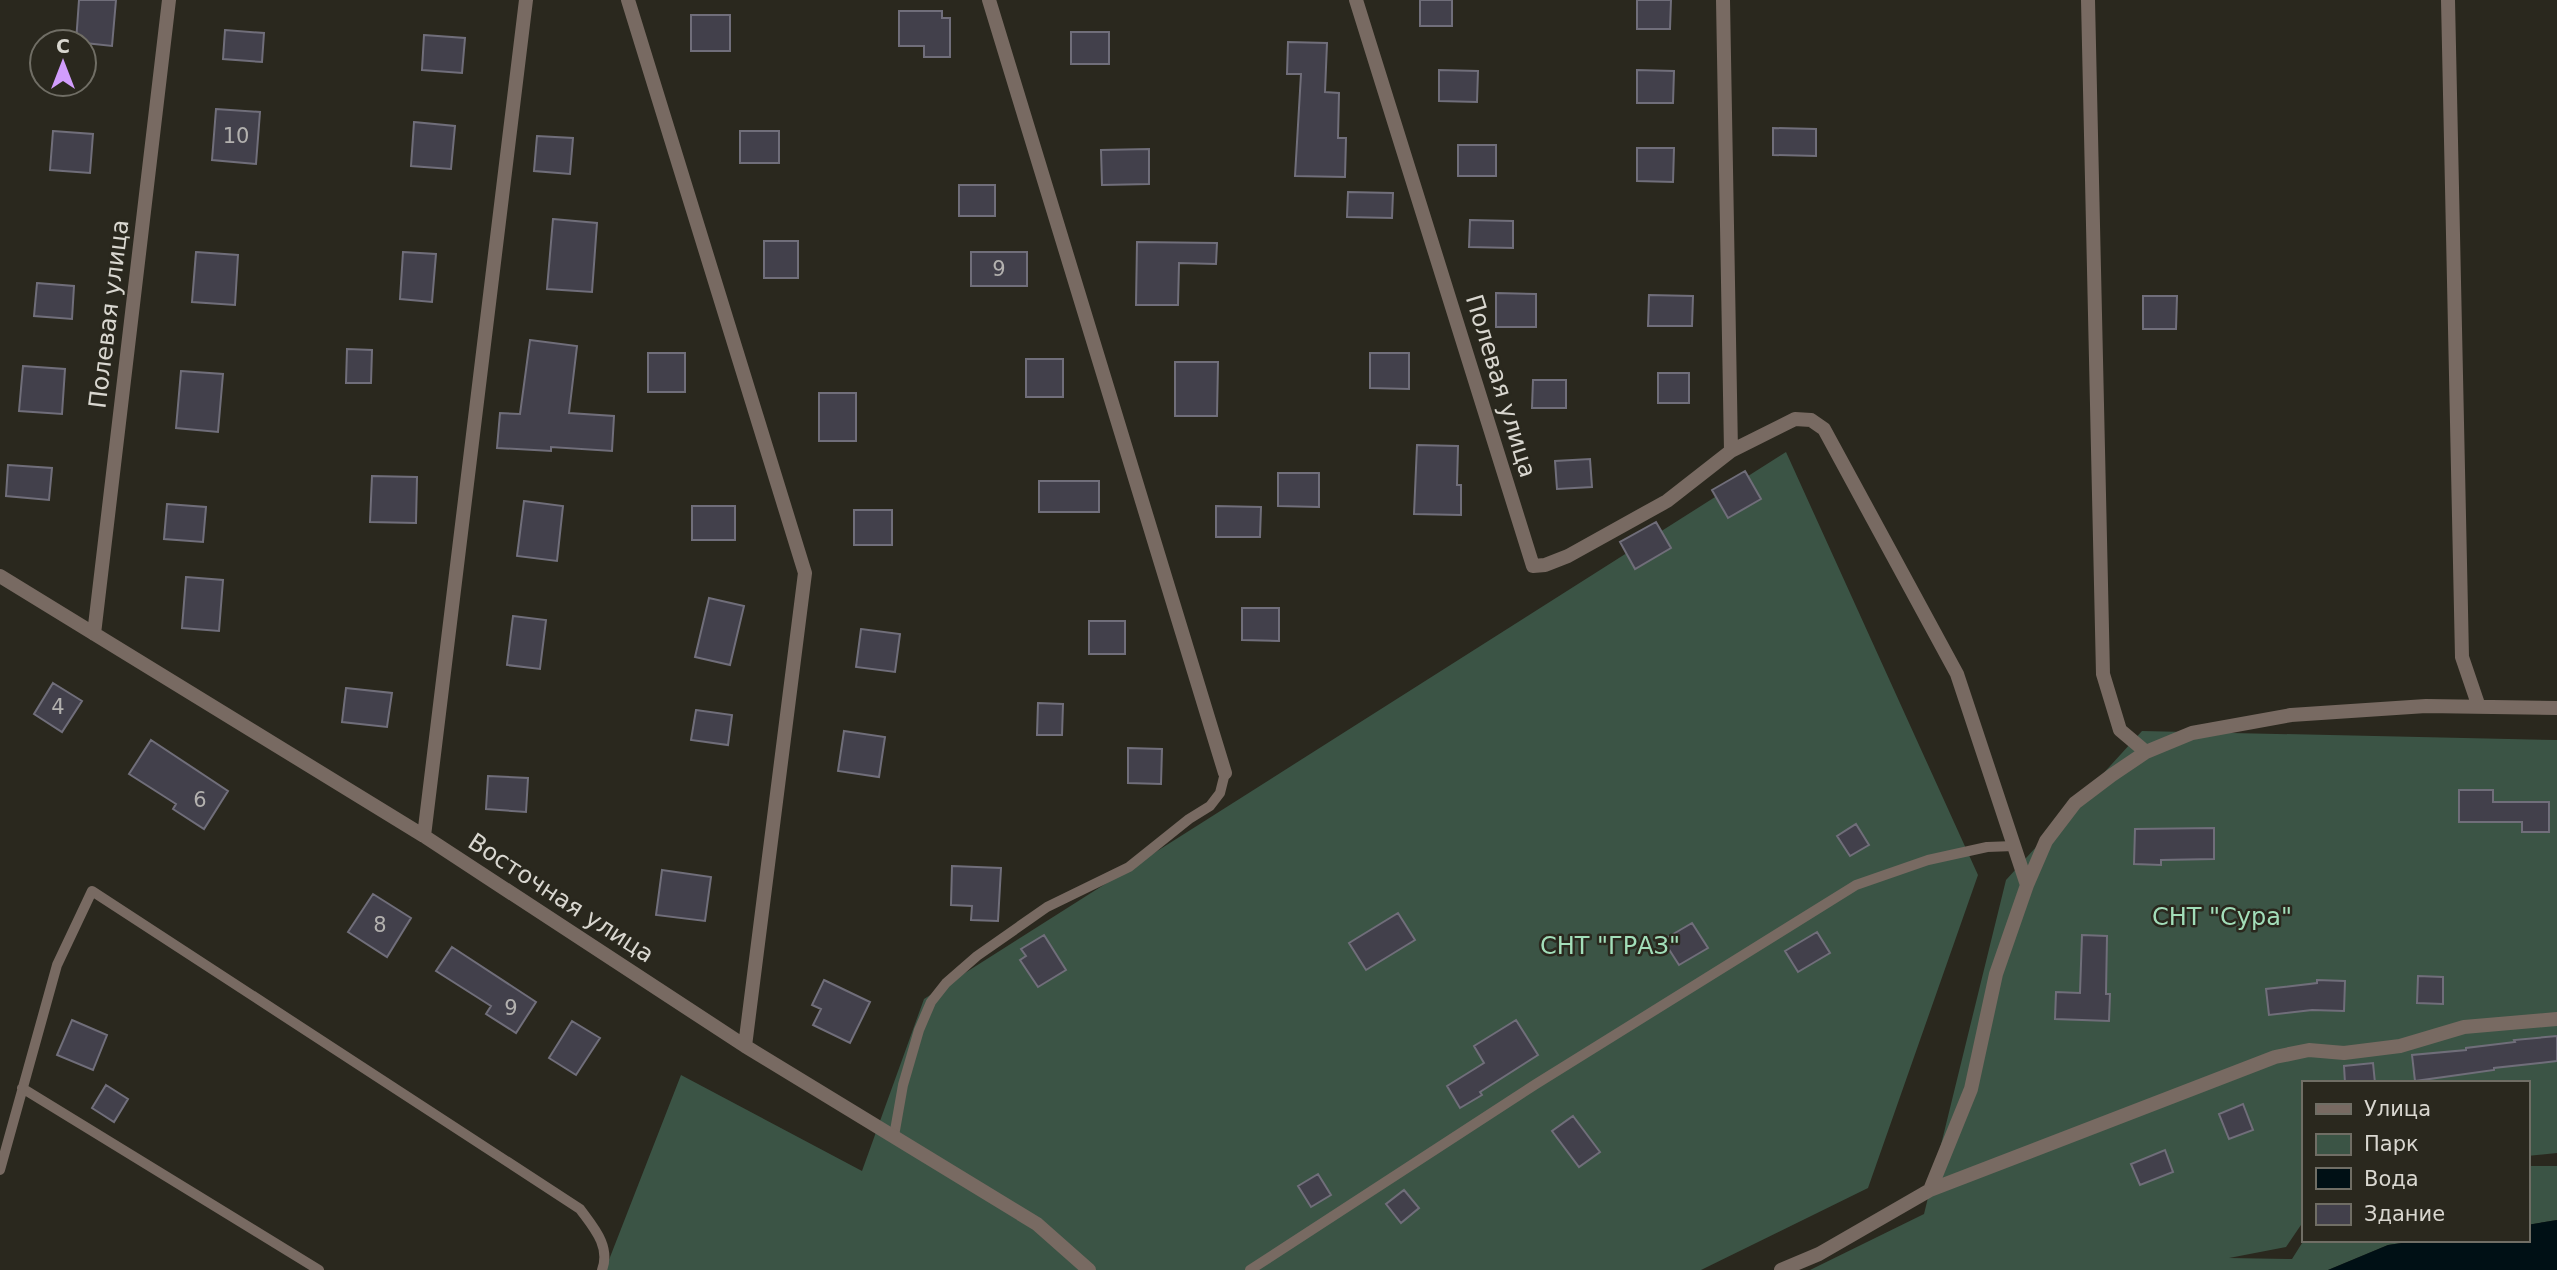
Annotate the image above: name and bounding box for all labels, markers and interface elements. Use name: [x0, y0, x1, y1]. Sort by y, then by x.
north arrow: [28, 28, 98, 98]
text: С: [56, 35, 70, 57]
house number: 10: [223, 124, 249, 148]
street label: Полевая улица: [84, 218, 134, 410]
house number: 9: [992, 257, 1006, 281]
street label: Полевая улица: [1460, 291, 1542, 481]
house number: 4: [51, 695, 65, 719]
house number: 6: [193, 788, 207, 812]
street label: Восточная улица: [463, 827, 659, 969]
park label: СНТ "Сура": [2152, 903, 2292, 931]
house number: 8: [373, 913, 387, 937]
park label: СНТ "ГРАЗ": [1540, 932, 1680, 960]
house number: 9: [504, 996, 518, 1020]
legend: [2302, 1081, 2529, 1242]
text: Улица: [2364, 1097, 2431, 1121]
text: Парк: [2364, 1132, 2419, 1156]
text: Вода: [2364, 1167, 2419, 1191]
text: Здание: [2364, 1202, 2445, 1226]

